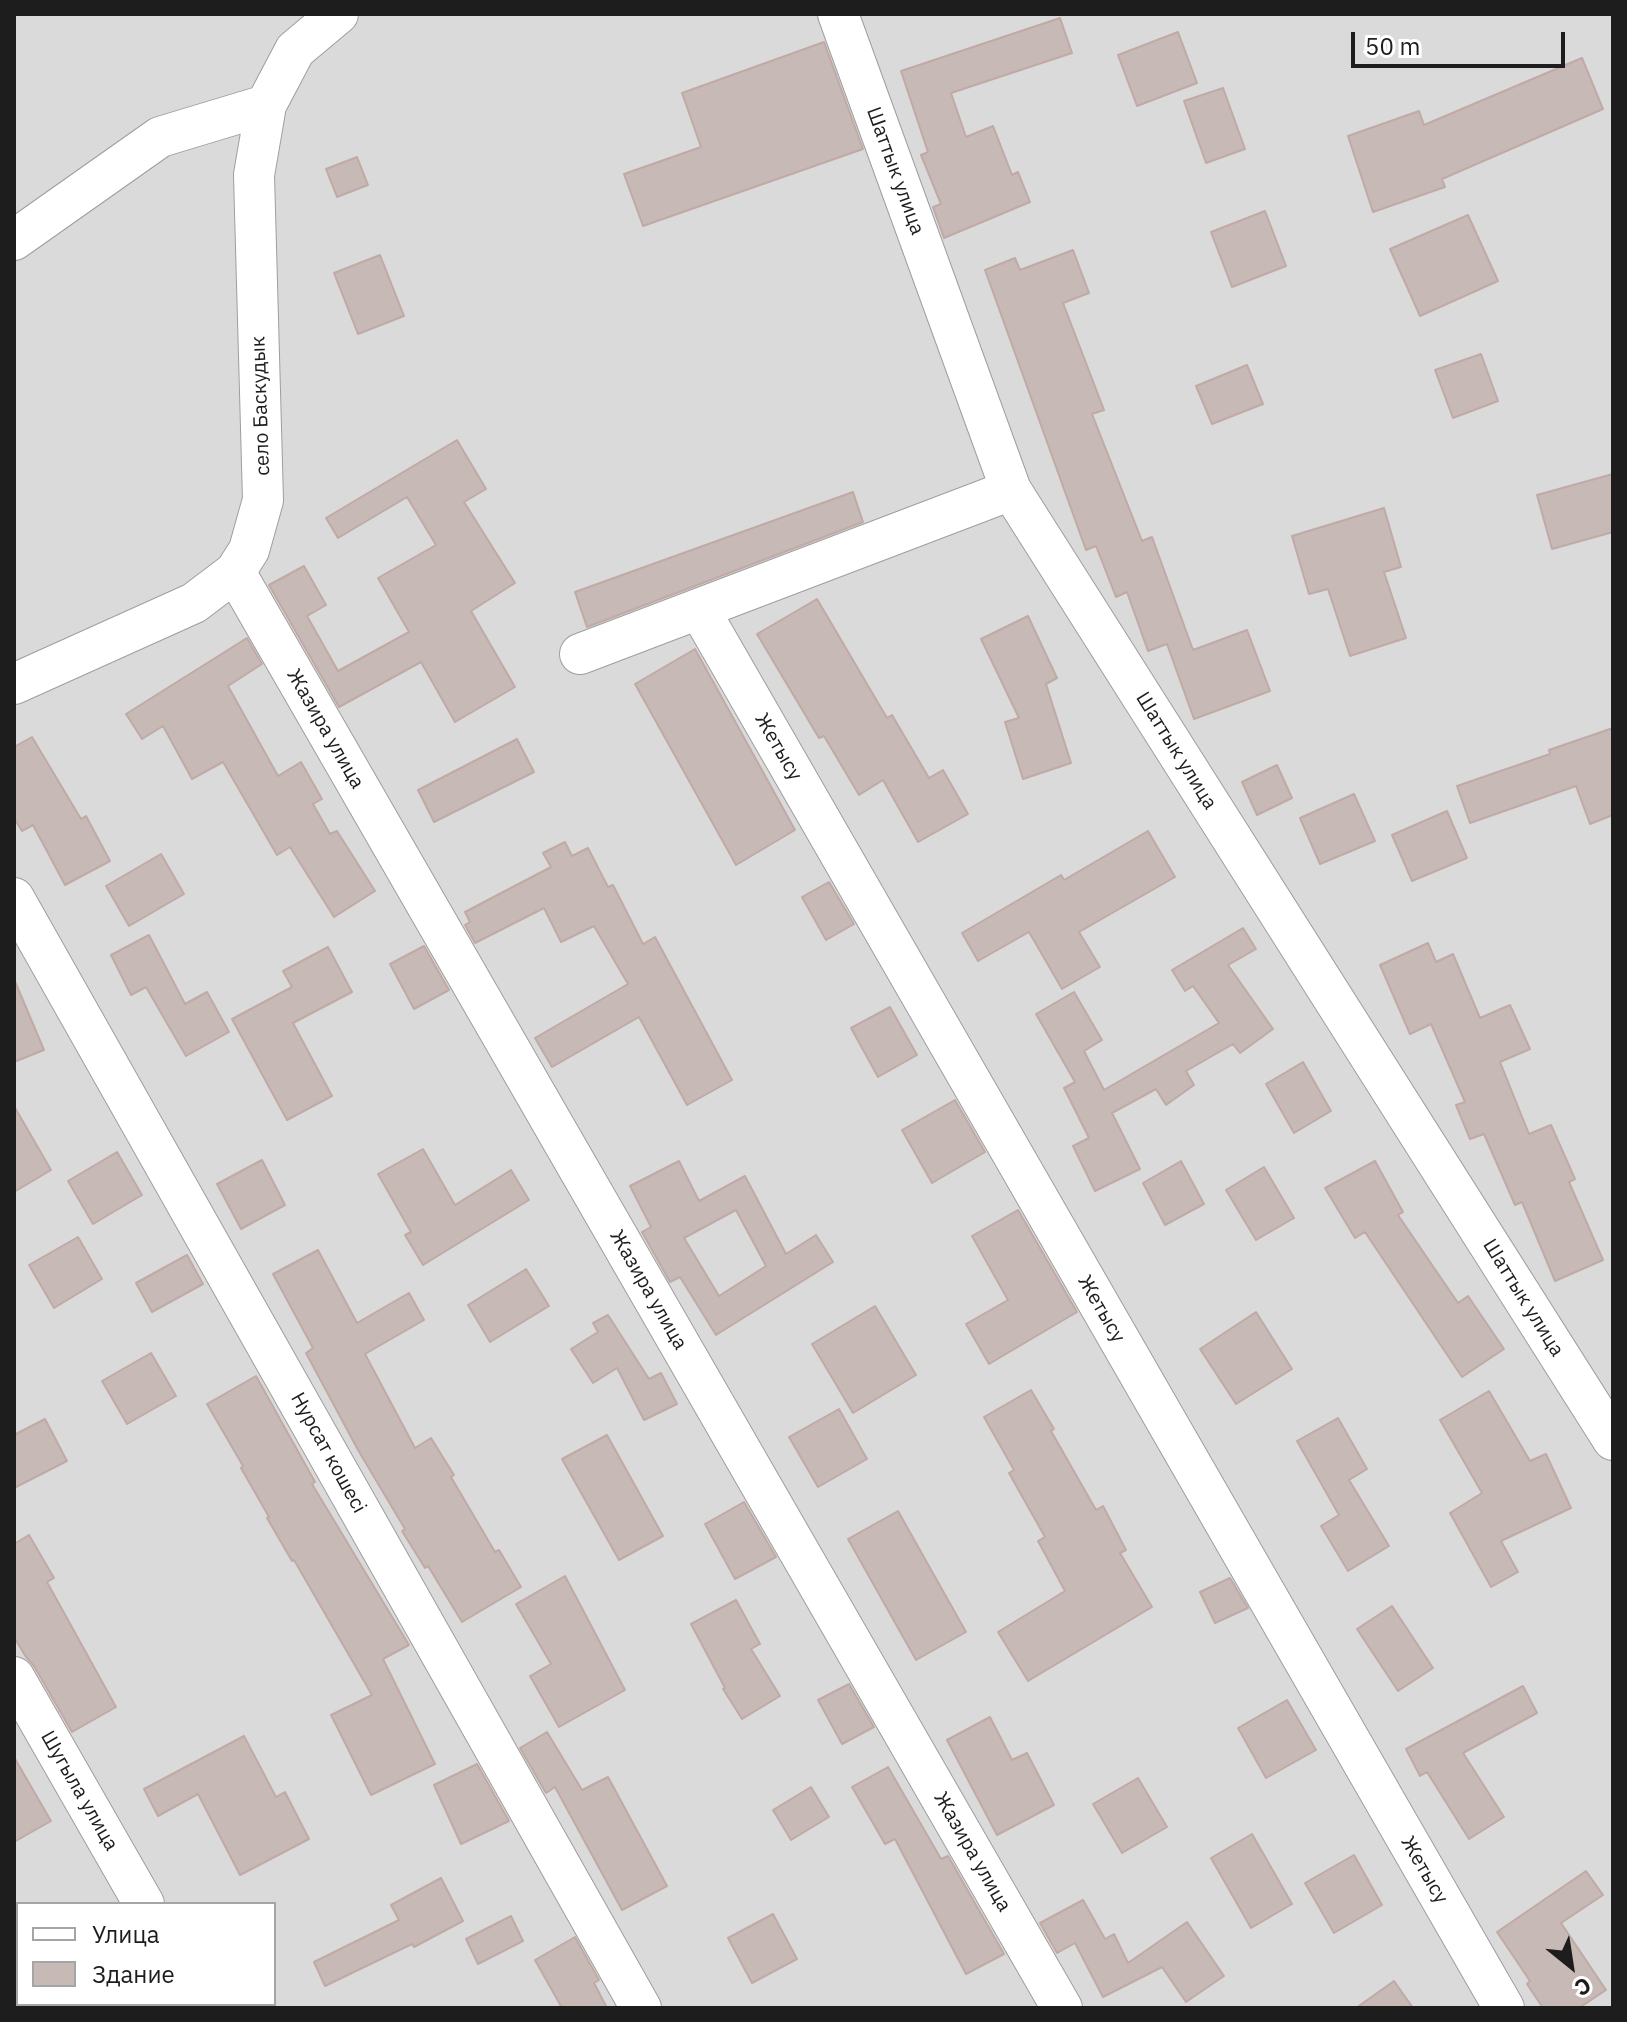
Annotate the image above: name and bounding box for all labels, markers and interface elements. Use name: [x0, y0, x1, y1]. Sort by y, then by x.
scale bar: [1355, 16, 1569, 66]
text: 50 m: [1365, 30, 1420, 62]
street label: Шаттык улица: [861, 104, 929, 238]
street label: село Баскудык: [247, 336, 275, 476]
street label: Жазира улица: [281, 665, 369, 793]
street label: Шаттык улица: [1130, 688, 1222, 814]
street label: Жетысу: [749, 709, 807, 785]
street label: Жазира улица: [604, 1226, 692, 1354]
street label: Шаттык улица: [1477, 1235, 1569, 1361]
street label: Жетысу: [1072, 1271, 1130, 1347]
street label: Нурсат кошесi: [285, 1389, 371, 1517]
street label: Шугыла улица: [35, 1727, 123, 1855]
street label: Жазира улица: [928, 1788, 1016, 1916]
street label: Жетысу: [1395, 1832, 1453, 1908]
legend: [16, 1902, 276, 2006]
text: Улица: [92, 1918, 160, 1950]
north arrow: [1531, 1926, 1611, 2006]
text: Здание: [92, 1958, 175, 1990]
text: С: [1570, 1971, 1597, 2003]

